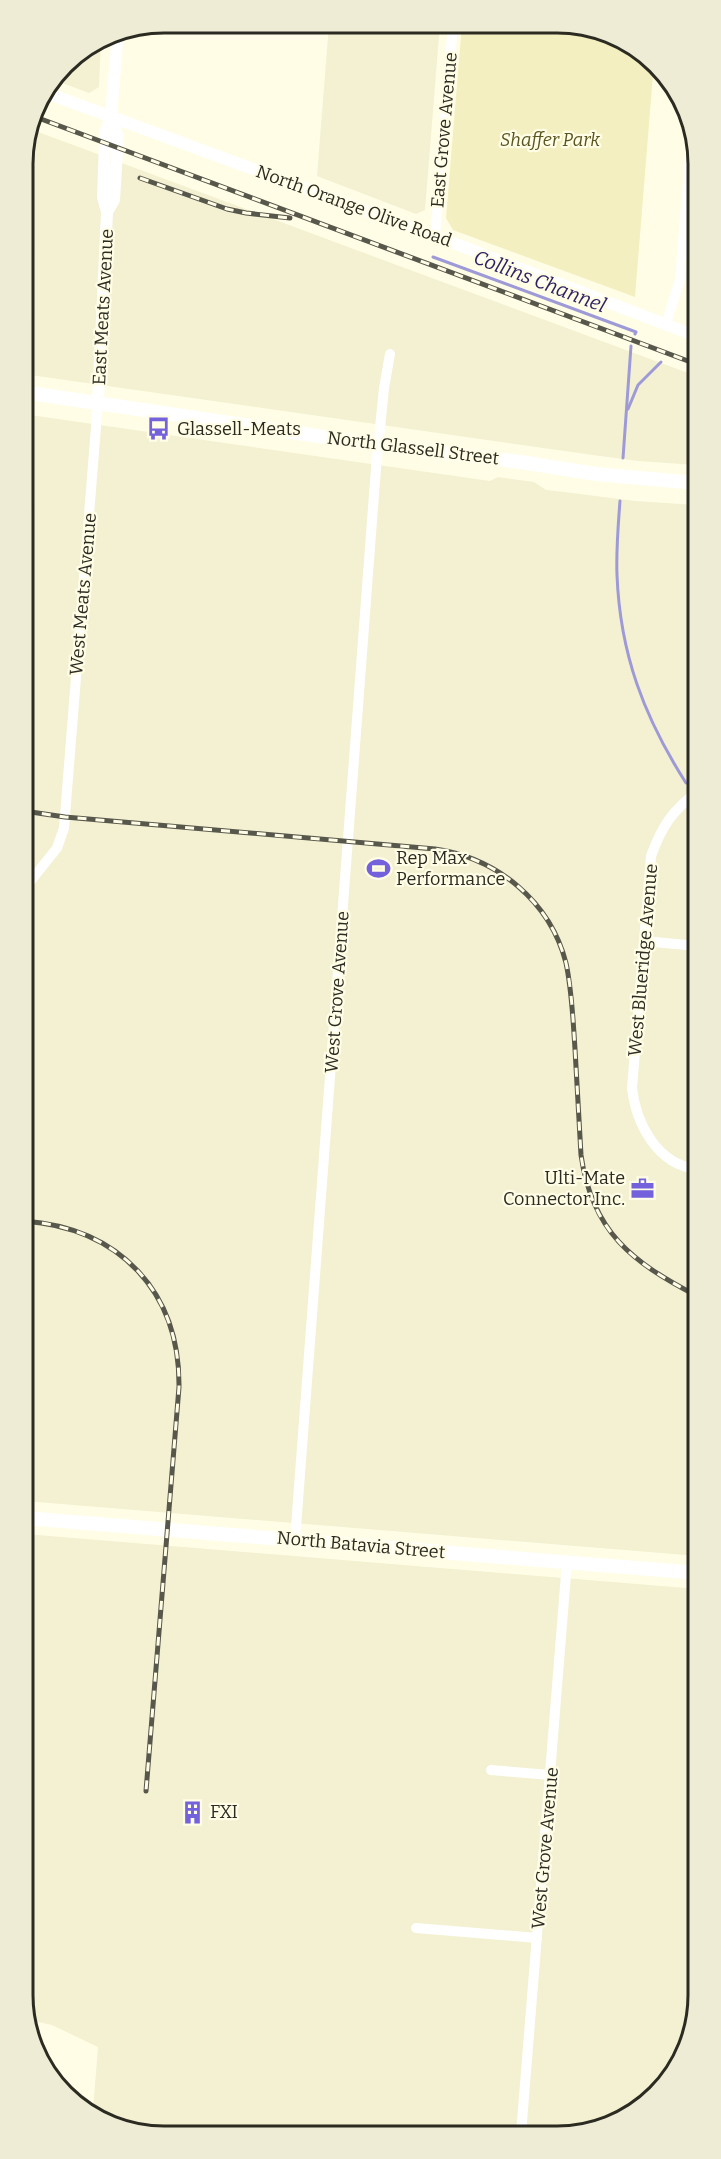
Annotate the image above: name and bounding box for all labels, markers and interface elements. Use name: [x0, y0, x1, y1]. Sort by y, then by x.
street label: East Grove Avenue: [426, 51, 462, 209]
park label: Shaffer Park: [500, 129, 600, 151]
street label: North Orange Olive Road: [253, 160, 455, 252]
street label: East Meats Avenue: [88, 228, 118, 386]
water label: Collins Channel: [470, 245, 610, 317]
bus stop icon: Glassell-Meats: [146, 416, 172, 442]
place label: Glassell-Meats: [177, 418, 301, 440]
street label: North Glassell Street: [326, 427, 501, 470]
street label: West Meats Avenue: [65, 512, 101, 676]
place label: Rep Max Performance: [396, 847, 505, 890]
sports icon: Rep Max Performance: [365, 855, 391, 881]
street label: West Blueridge Avenue: [624, 863, 662, 1057]
street label: West Grove Avenue: [320, 910, 354, 1074]
place label: Ulti-Mate Connector Inc.: [503, 1167, 625, 1210]
office icon: Ulti-Mate Connector Inc.: [630, 1175, 656, 1201]
street label: North Batavia Street: [276, 1527, 447, 1563]
street label: West Grove Avenue: [527, 1766, 563, 1930]
building icon: FXI: [179, 1799, 205, 1825]
place label: FXI: [210, 1801, 238, 1823]

